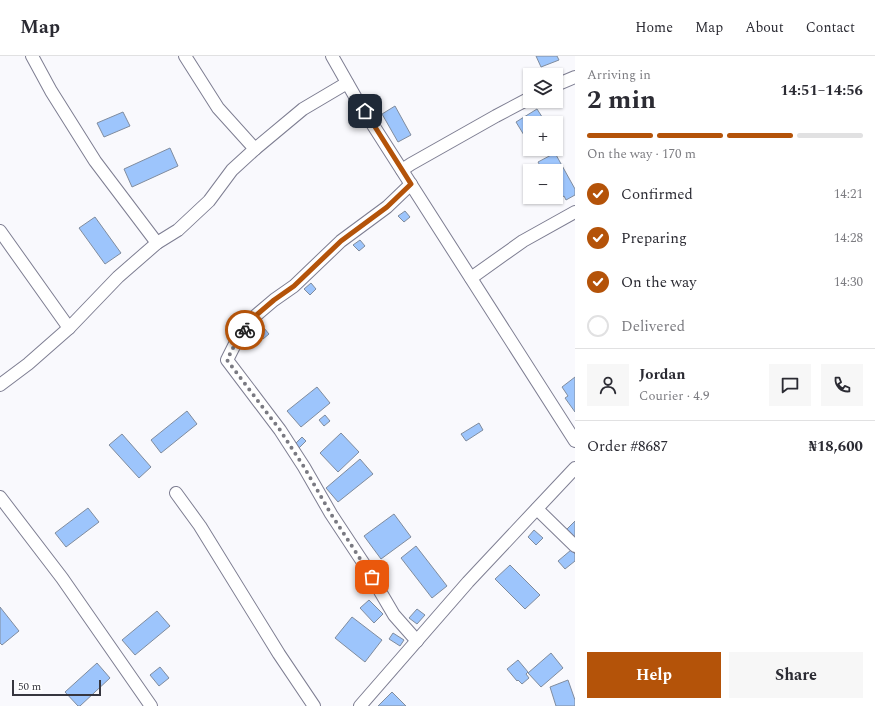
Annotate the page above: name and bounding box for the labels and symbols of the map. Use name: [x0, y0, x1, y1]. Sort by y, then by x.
pin: [348, 94, 382, 128]
courier: [225, 310, 265, 350]
pin: [355, 560, 389, 594]
scale bar: [12, 678, 101, 697]

